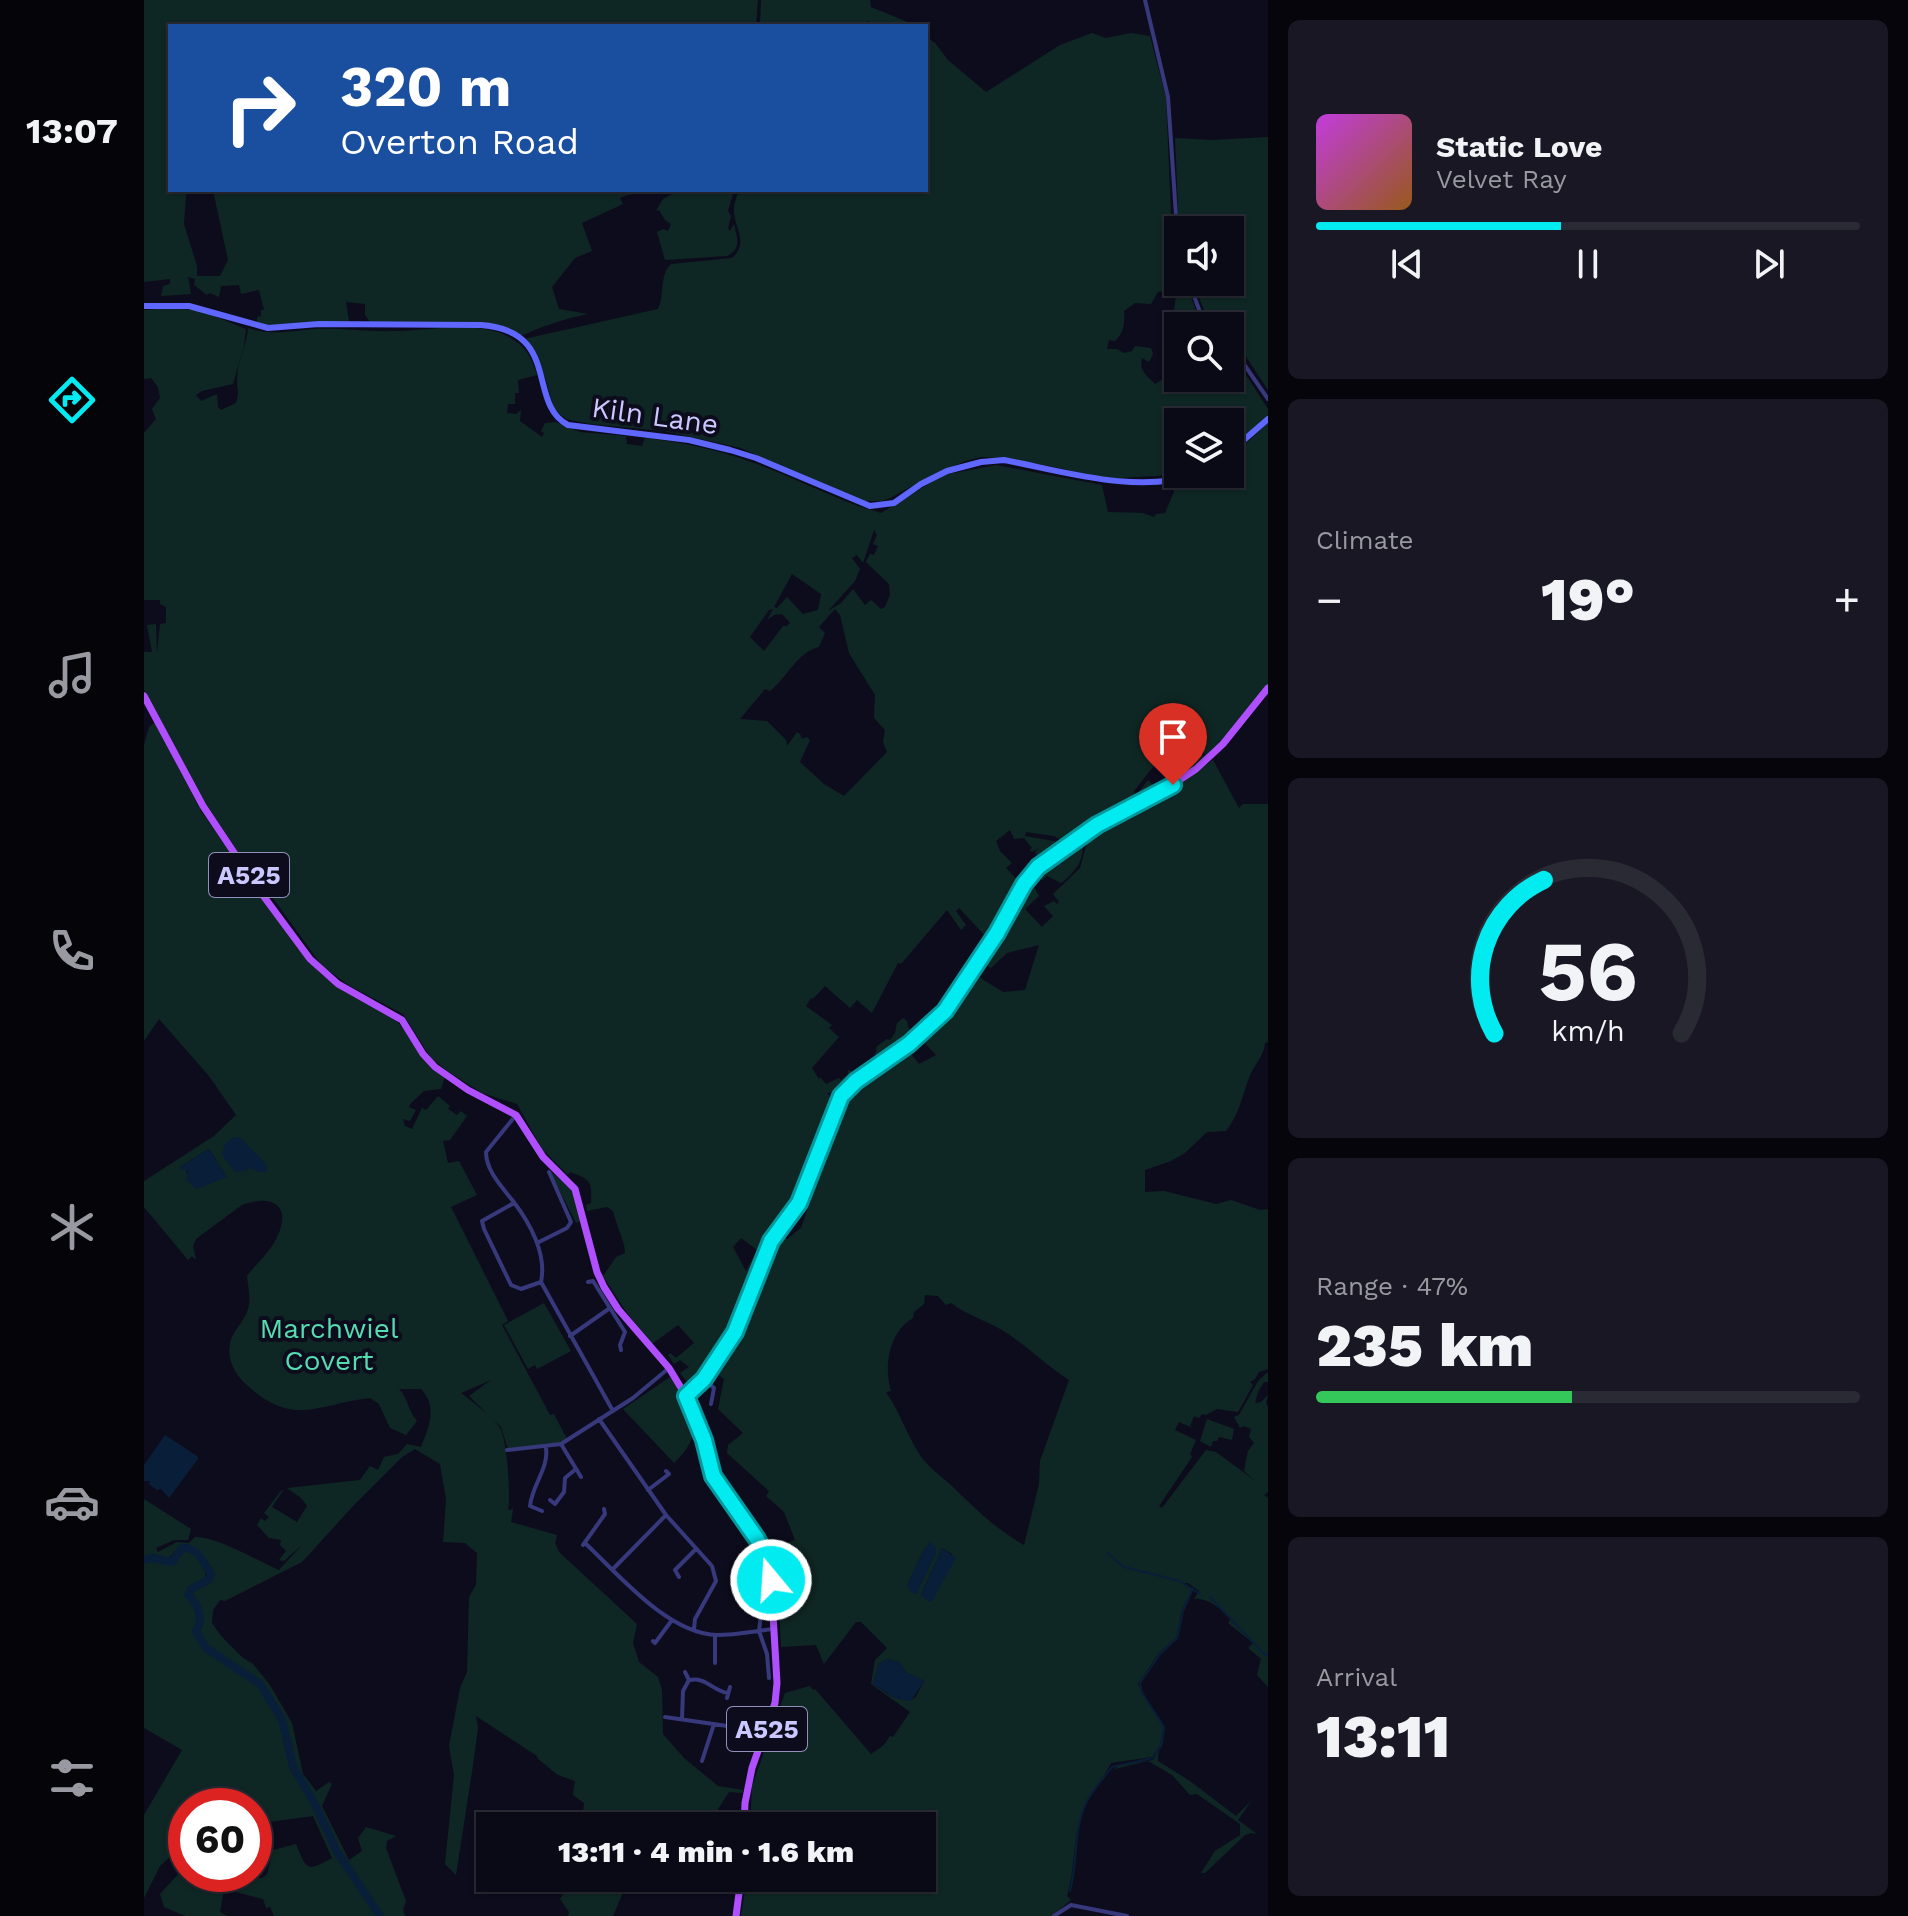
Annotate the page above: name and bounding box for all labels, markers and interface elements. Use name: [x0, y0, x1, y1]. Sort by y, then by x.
text: 320 m: [340, 54, 511, 120]
icon: right: [208, 56, 312, 160]
text: 13:07: [26, 110, 118, 152]
text: Overton Road: [340, 121, 579, 163]
text: Static Love: [1436, 129, 1602, 164]
text: Velvet Ray: [1436, 164, 1567, 194]
map controls: [1164, 216, 1244, 488]
button: sound: [1164, 216, 1244, 296]
icon: previous: [1385, 242, 1429, 286]
icon: pause: [1566, 242, 1610, 286]
icon: next: [1747, 242, 1791, 286]
button: search: [1164, 312, 1244, 392]
icon: directions: [44, 372, 100, 428]
street label: Kiln Lane: [590, 391, 720, 441]
button: layers: [1164, 408, 1244, 488]
text: Climate: [1316, 525, 1414, 555]
text: 19°: [1541, 564, 1635, 635]
text: −: [1316, 574, 1343, 626]
text: +: [1833, 574, 1860, 626]
icon: music: [44, 647, 100, 703]
pin: [1139, 703, 1207, 785]
icon: arrive: [1151, 715, 1195, 759]
road number: A525: [209, 853, 289, 897]
icon: phone: [44, 923, 100, 979]
text: 56: [1538, 923, 1638, 1020]
text: km/h: [1551, 1014, 1625, 1048]
icon: climate: [44, 1199, 100, 1255]
text: Range · 47%: [1316, 1271, 1468, 1301]
text: 235 km: [1316, 1310, 1534, 1381]
park label: Marchwiel Covert: [260, 1312, 399, 1377]
icon: car: [44, 1474, 100, 1530]
position arrow: [729, 1538, 813, 1622]
text: Arrival: [1316, 1662, 1397, 1692]
text: 13:11: [1316, 1701, 1450, 1772]
road number: A525: [727, 1707, 807, 1751]
icon: filters: [44, 1750, 100, 1806]
speed limit sign: 60: [168, 1788, 272, 1892]
text: 13:11 · 4 min · 1.6 km: [558, 1834, 854, 1869]

